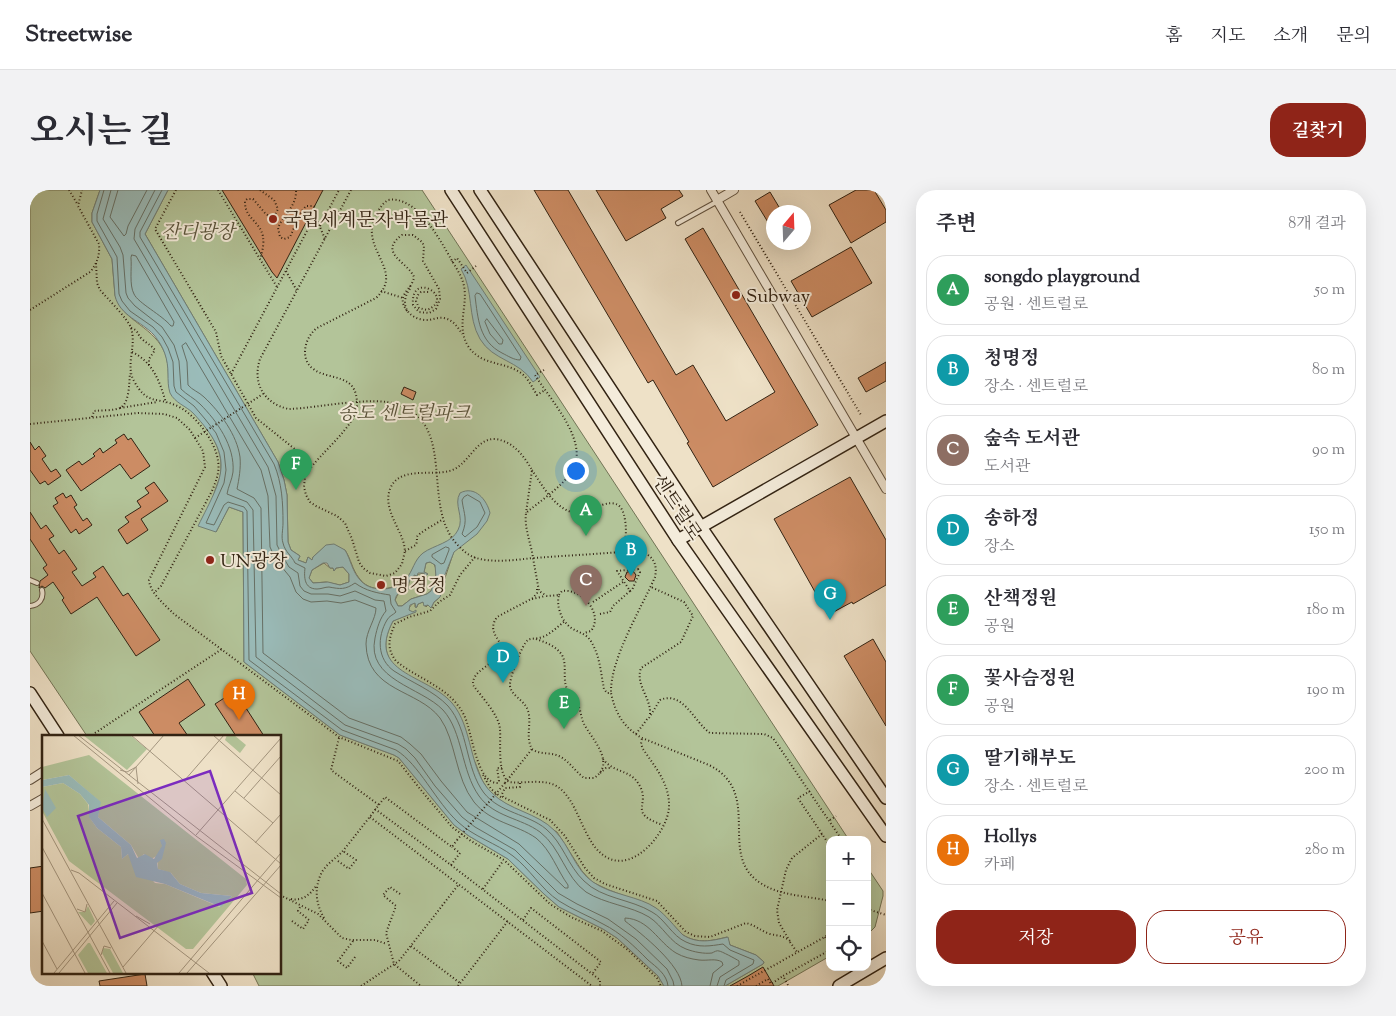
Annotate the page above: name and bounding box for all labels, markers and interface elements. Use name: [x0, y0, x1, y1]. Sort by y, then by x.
text: Streetwise: [25, 18, 132, 52]
text: 홈: [1165, 24, 1183, 50]
text: 지도: [1211, 24, 1245, 50]
text: 소개: [1273, 24, 1308, 50]
text: 문의: [1336, 24, 1371, 50]
button: 길찾기: [1270, 103, 1366, 157]
text: 오시는 길: [30, 108, 173, 159]
north arrow: [766, 205, 811, 250]
place label: 국립세계문자박물관: [283, 208, 449, 235]
text: 주변: [936, 210, 977, 240]
marker: 국립세계문자박물관: [267, 213, 279, 225]
text: 8개 결과: [1288, 213, 1346, 236]
park label: 잔디광장: [161, 220, 237, 247]
text: songdo playground: [984, 264, 1140, 291]
text: A: [947, 279, 960, 302]
text: 50 m: [1314, 279, 1345, 302]
place label: Subway: [746, 284, 811, 311]
marker: Subway: [730, 289, 742, 301]
text: 공원 · 센트럴로: [984, 294, 1088, 317]
text: 청명정: [984, 346, 1039, 373]
text: B: [948, 359, 958, 382]
text: 80 m: [1312, 359, 1345, 382]
text: 장소 · 센트럴로: [984, 376, 1088, 399]
park label: 송도 센트럴파크: [338, 401, 471, 428]
text: 숲속 도서관: [984, 426, 1080, 453]
text: C: [947, 439, 959, 462]
text: 90 m: [1312, 439, 1345, 462]
pin: F: [280, 449, 312, 490]
text: 도서관: [984, 456, 1030, 479]
your location: [563, 458, 589, 484]
street label: 센트럴로: [645, 470, 707, 547]
pin: A: [570, 495, 602, 536]
text: 송하정: [984, 506, 1039, 533]
text: D: [947, 519, 959, 542]
text: 150 m: [1309, 519, 1345, 542]
pin: B: [615, 535, 647, 576]
text: 장소: [984, 536, 1015, 559]
place label: UN광장: [220, 549, 288, 576]
marker: UN광장: [204, 554, 216, 566]
pin: C: [570, 565, 602, 606]
place label: 명경정: [391, 574, 446, 601]
marker: 명경정: [375, 579, 387, 591]
pin: G: [814, 579, 846, 620]
text: 산책정원: [984, 586, 1057, 613]
text: E: [948, 599, 958, 622]
text: 180 m: [1306, 599, 1345, 622]
text: 공원: [984, 616, 1015, 639]
pin: D: [487, 642, 519, 683]
text: 꽃사슴정원: [984, 666, 1076, 693]
pin: H: [223, 679, 255, 720]
text: F: [949, 679, 957, 702]
text: 190 m: [1307, 679, 1345, 702]
pin: E: [548, 688, 580, 729]
text: 공원: [984, 696, 1015, 719]
inset map: [42, 735, 281, 974]
text: 딸기해부도: [984, 746, 1076, 773]
text: G: [946, 759, 960, 782]
text: 200 m: [1304, 759, 1345, 782]
text: 장소 · 센트럴로: [984, 776, 1088, 799]
text: Hollys: [984, 824, 1037, 851]
map controls: [826, 836, 871, 971]
button: +: [826, 836, 871, 881]
text: H: [947, 839, 959, 862]
text: 280 m: [1304, 839, 1345, 862]
text: 카페: [984, 854, 1015, 877]
button: −: [826, 881, 871, 926]
button: 저장: [936, 910, 1136, 964]
button: 공유: [1146, 910, 1346, 964]
button: locate: [826, 926, 871, 971]

